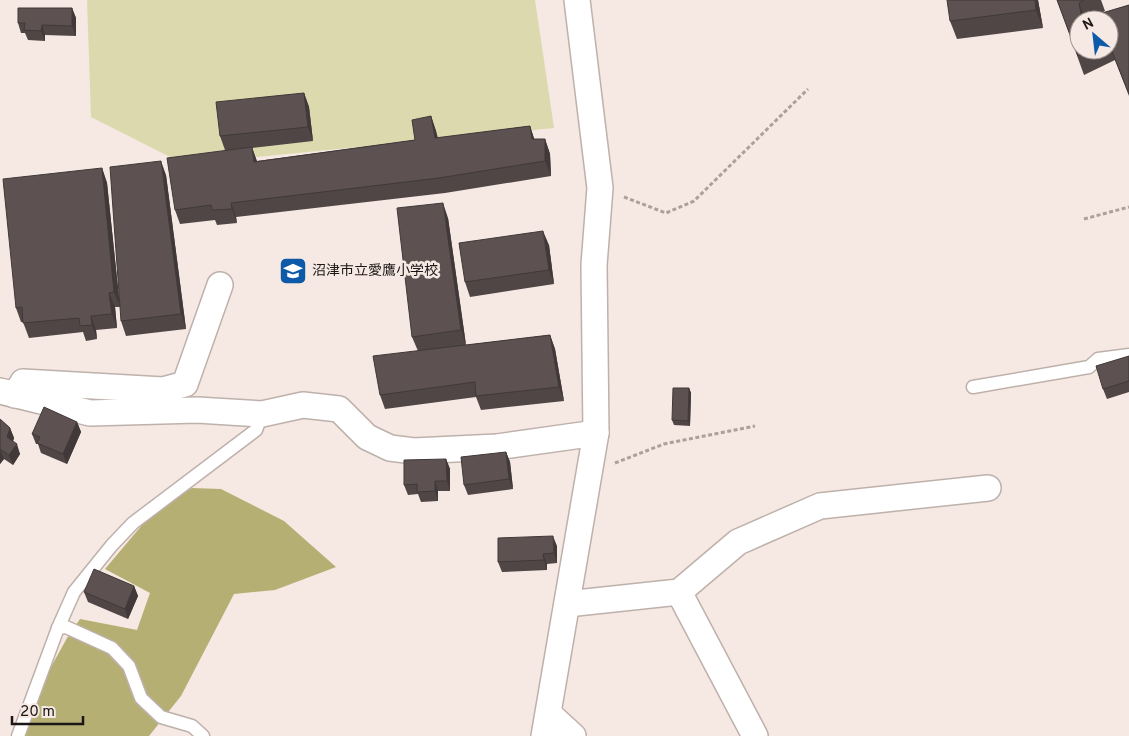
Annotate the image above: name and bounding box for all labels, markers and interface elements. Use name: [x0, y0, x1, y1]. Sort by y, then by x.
north arrow: [1069, 10, 1119, 60]
text: N: [1080, 15, 1097, 35]
school or university icon: 沼津市立愛鷹小学校: [278, 256, 308, 286]
place label: 沼津市立愛鷹小学校: [312, 263, 438, 280]
scale bar: [12, 694, 84, 726]
text: 20 m: [20, 703, 55, 722]

